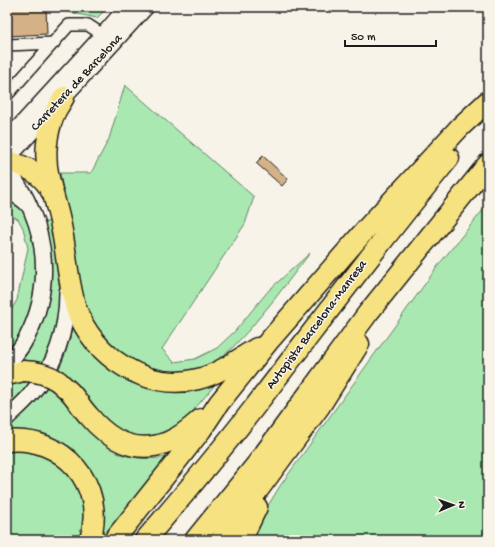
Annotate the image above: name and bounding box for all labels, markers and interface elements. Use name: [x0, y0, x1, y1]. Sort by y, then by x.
scale bar: [345, 22, 436, 48]
street label: Carretera de Barcelona: [28, 31, 126, 135]
text: 50 m: [351, 31, 376, 45]
street label: Autopista Barcelona-Manresa: [264, 257, 371, 393]
north arrow: [433, 485, 473, 525]
text: N: [455, 501, 467, 509]

